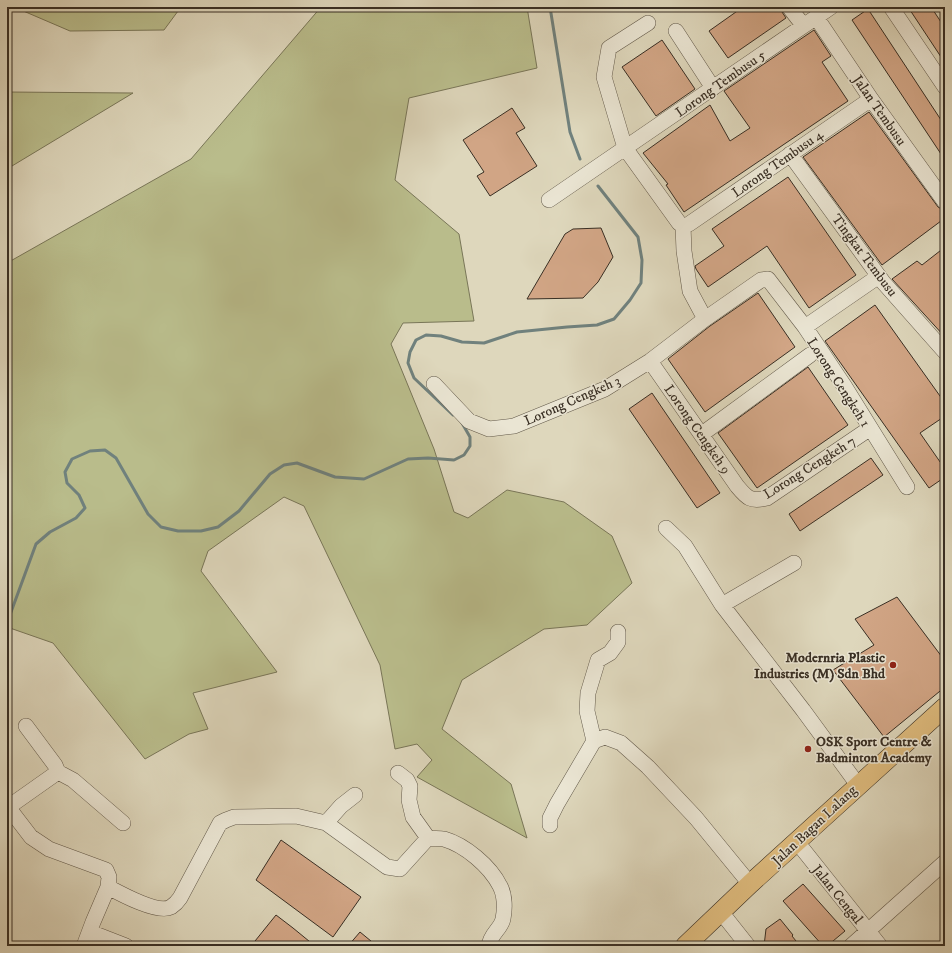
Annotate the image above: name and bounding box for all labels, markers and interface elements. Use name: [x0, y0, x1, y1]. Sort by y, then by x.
street label: Lorong Tembusu 5: [672, 46, 769, 122]
street label: Jalan Tembusu: [847, 70, 910, 149]
street label: Lorong Tembusu 4: [728, 125, 827, 202]
street label: Tingkat Tembusu: [827, 211, 901, 301]
street label: Lorong Cengkeh 1: [802, 334, 874, 431]
street label: Lorong Cengkeh 3: [522, 372, 623, 430]
street label: Lorong Cengkeh 9: [660, 381, 735, 478]
street label: Lorong Cengkeh 7: [760, 432, 859, 503]
place label: Modernria Plastic Industries (M) Sdn Bhd: [754, 649, 886, 683]
marker: Modernria Plastic Industries (M) Sdn Bhd: [888, 660, 898, 670]
place label: OSK Sport Centre & Badminton Academy: [816, 733, 932, 767]
marker: OSK Sport Centre & Badminton Academy: [803, 744, 813, 754]
street label: Jalan Bagan Lalang: [767, 782, 861, 871]
street label: Jalan Cengal: [807, 860, 867, 929]

